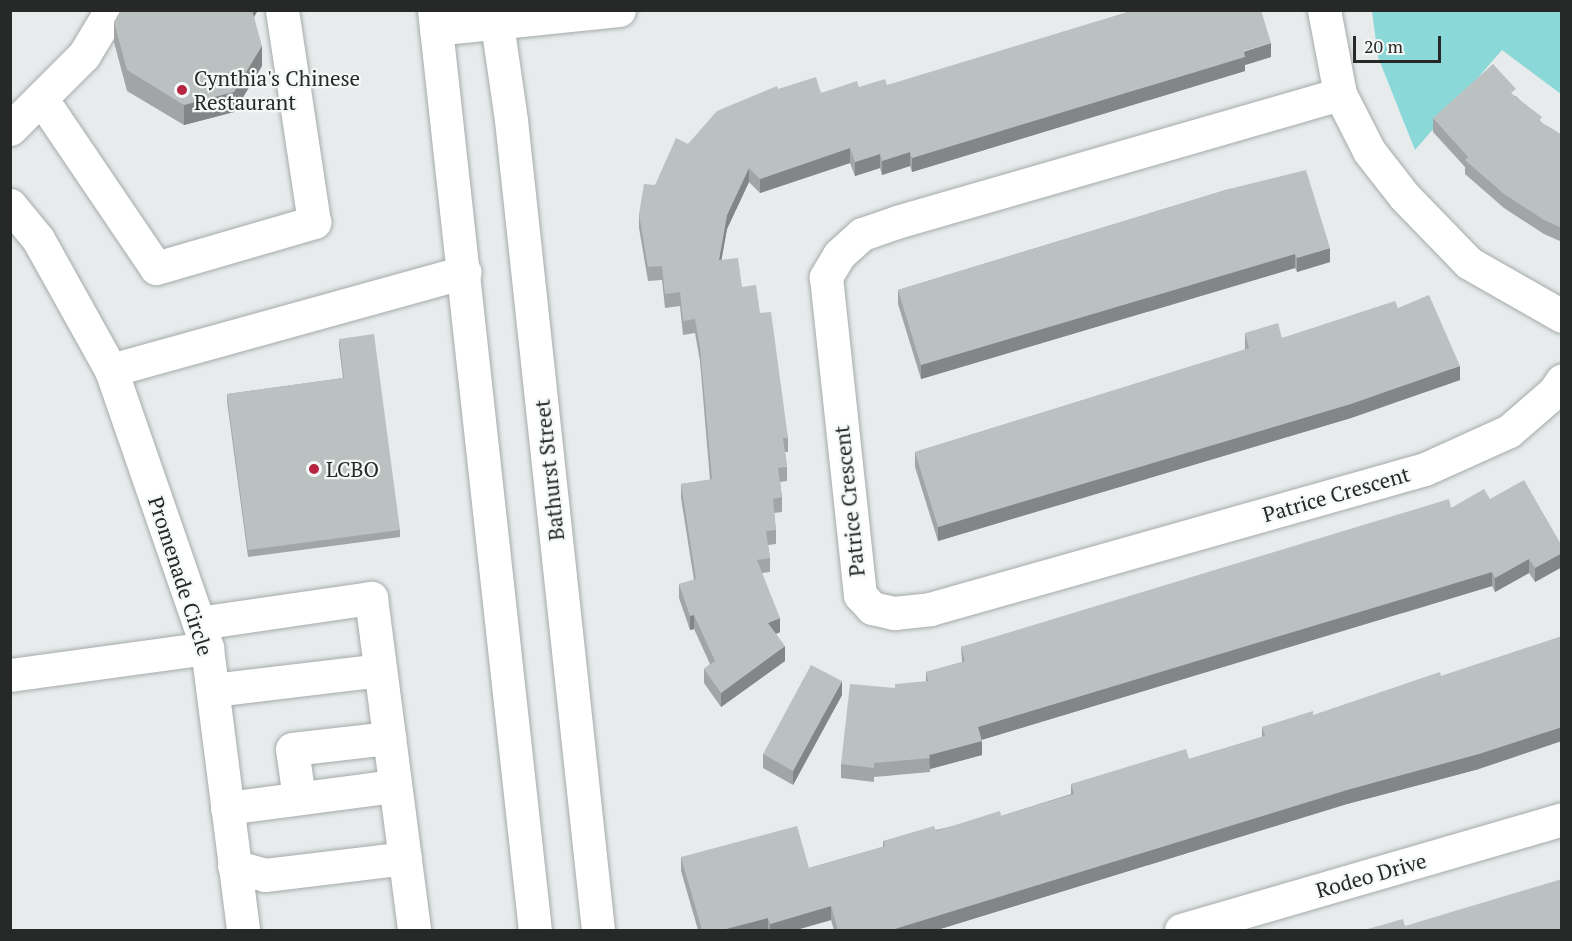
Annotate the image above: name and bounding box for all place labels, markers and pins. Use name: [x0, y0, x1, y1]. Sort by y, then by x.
place label: Cynthia's Chinese Restaurant: [194, 65, 360, 115]
marker: Cynthia's Chinese Restaurant: [175, 83, 189, 97]
place label: LCBO: [326, 456, 379, 482]
marker: LCBO: [307, 462, 321, 476]

